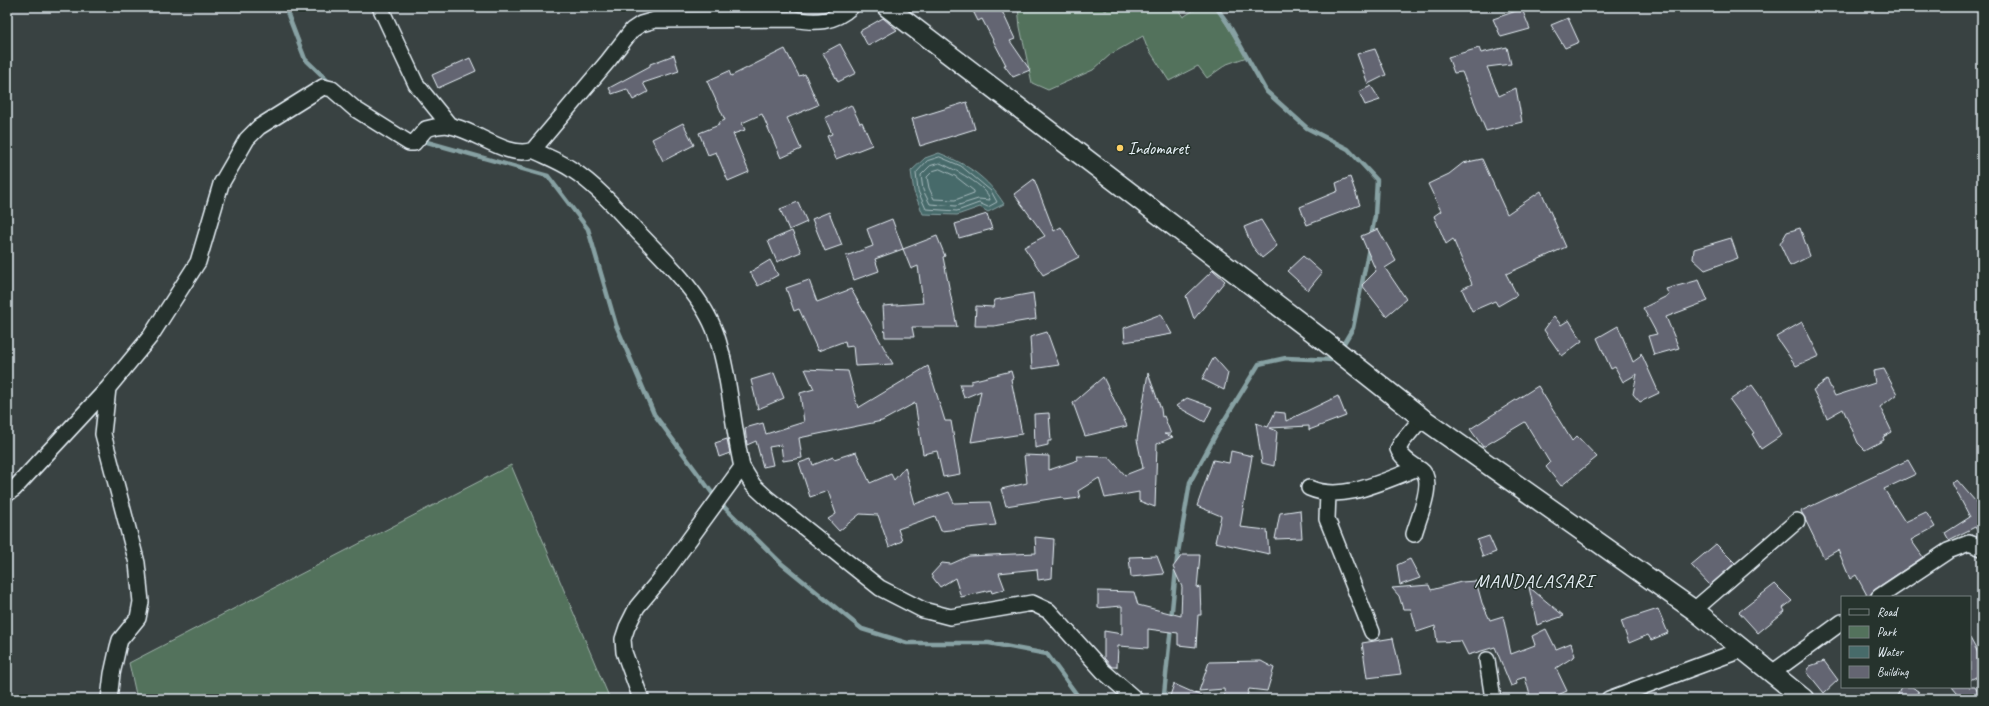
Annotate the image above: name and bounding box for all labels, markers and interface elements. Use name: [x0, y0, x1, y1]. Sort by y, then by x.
place label: Indomaret: [1128, 138, 1191, 159]
marker: Indomaret: [1115, 143, 1125, 153]
district label: MANDALASARI: [1474, 569, 1597, 593]
legend: [1841, 596, 1971, 688]
text: Road: [1877, 604, 1899, 620]
text: Park: [1877, 624, 1898, 640]
text: Water: [1877, 644, 1905, 660]
text: Building: [1877, 664, 1909, 680]

